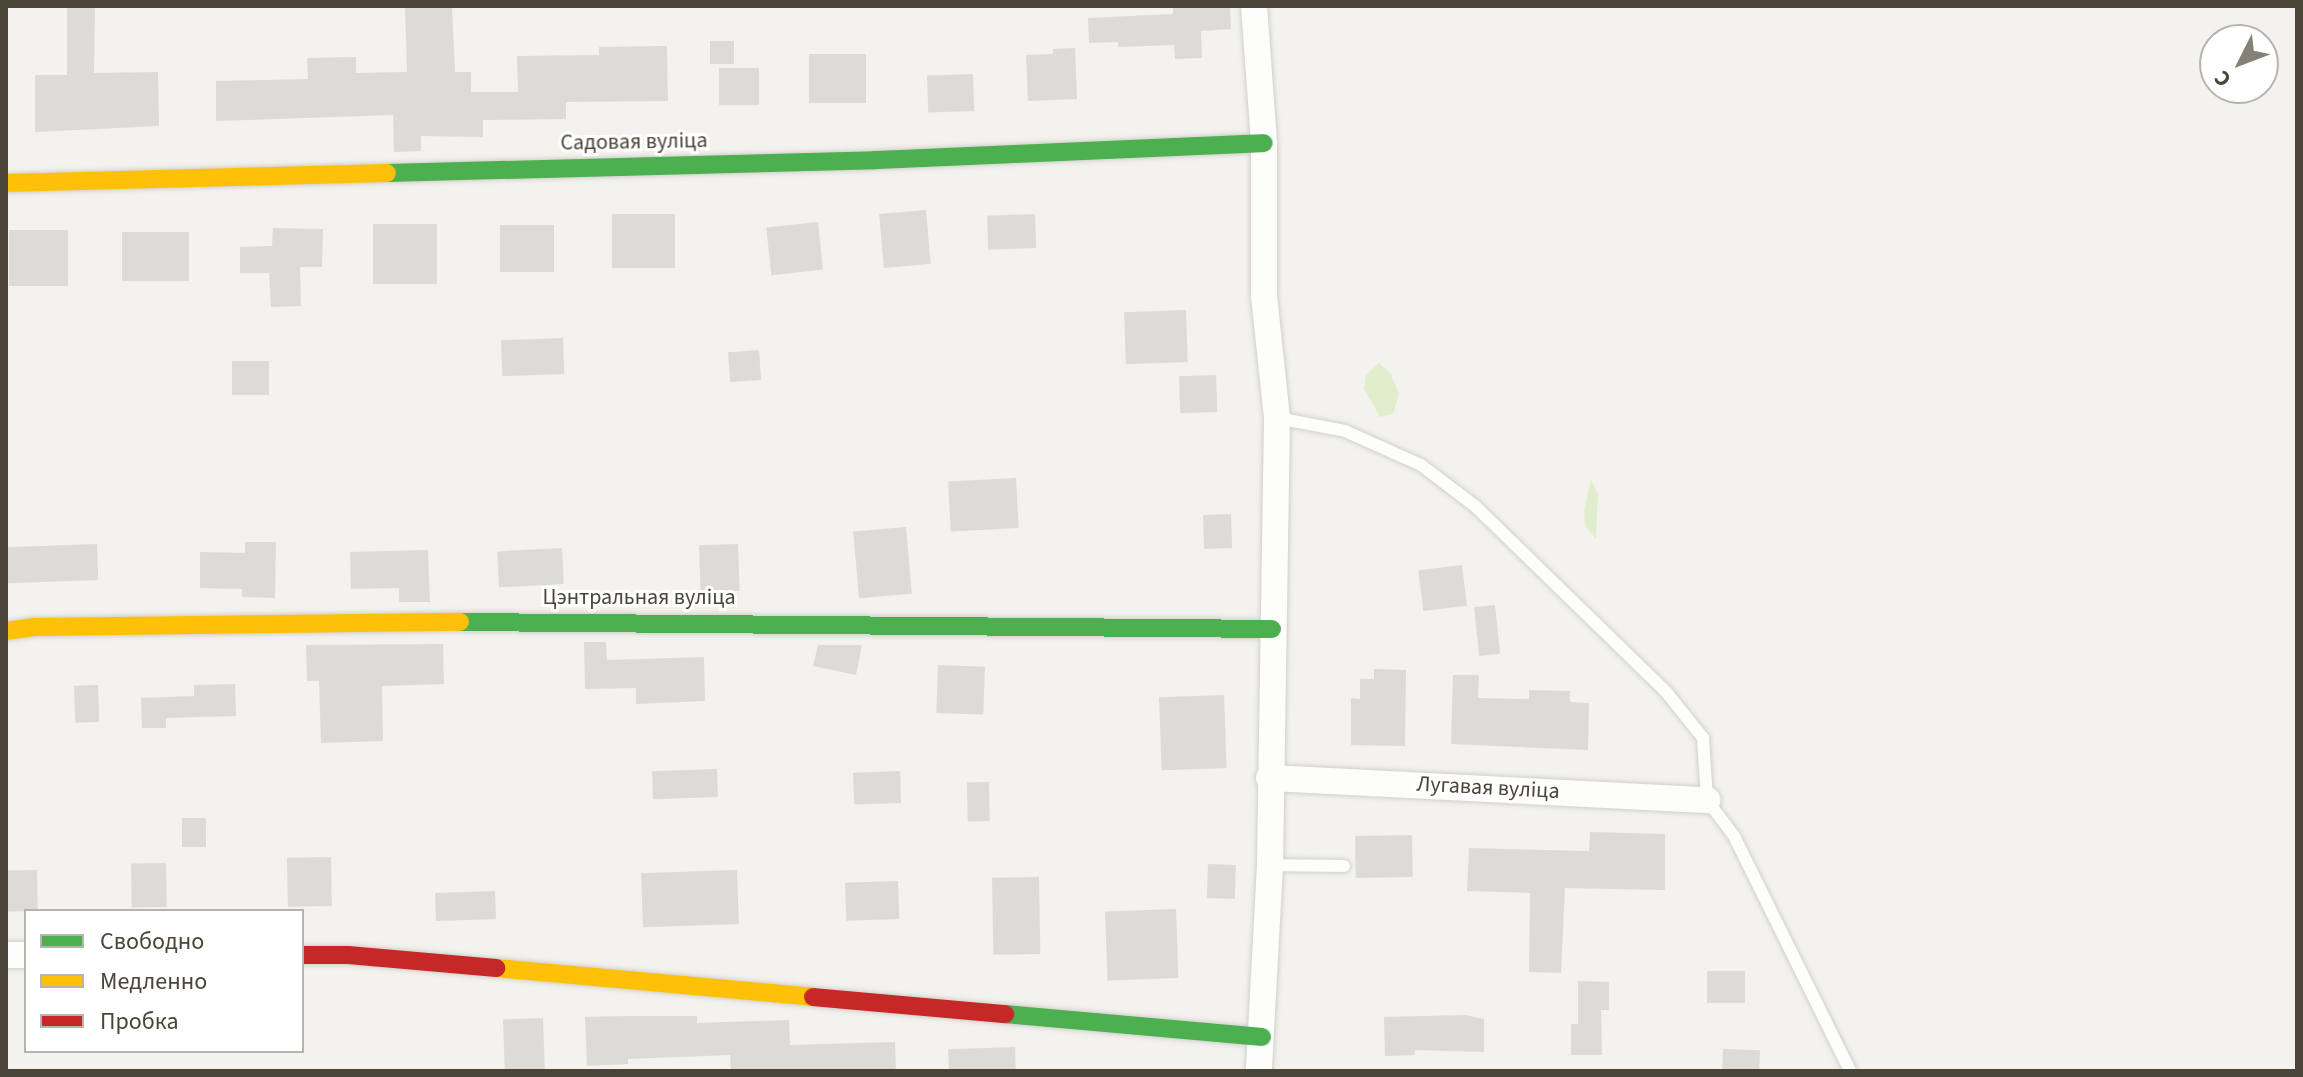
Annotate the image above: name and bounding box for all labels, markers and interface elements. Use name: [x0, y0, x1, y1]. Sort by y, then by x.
north arrow: [2199, 24, 2279, 104]
text: С: [2206, 63, 2239, 94]
street label: Садовая вуліца: [560, 128, 708, 156]
street label: Цэнтральная вуліца: [542, 585, 736, 611]
street label: Лугавая вуліца: [1416, 771, 1560, 805]
legend: [24, 909, 304, 1053]
text: Свободно: [100, 924, 204, 959]
text: Медленно: [100, 964, 207, 999]
text: Пробка: [100, 1004, 179, 1039]

